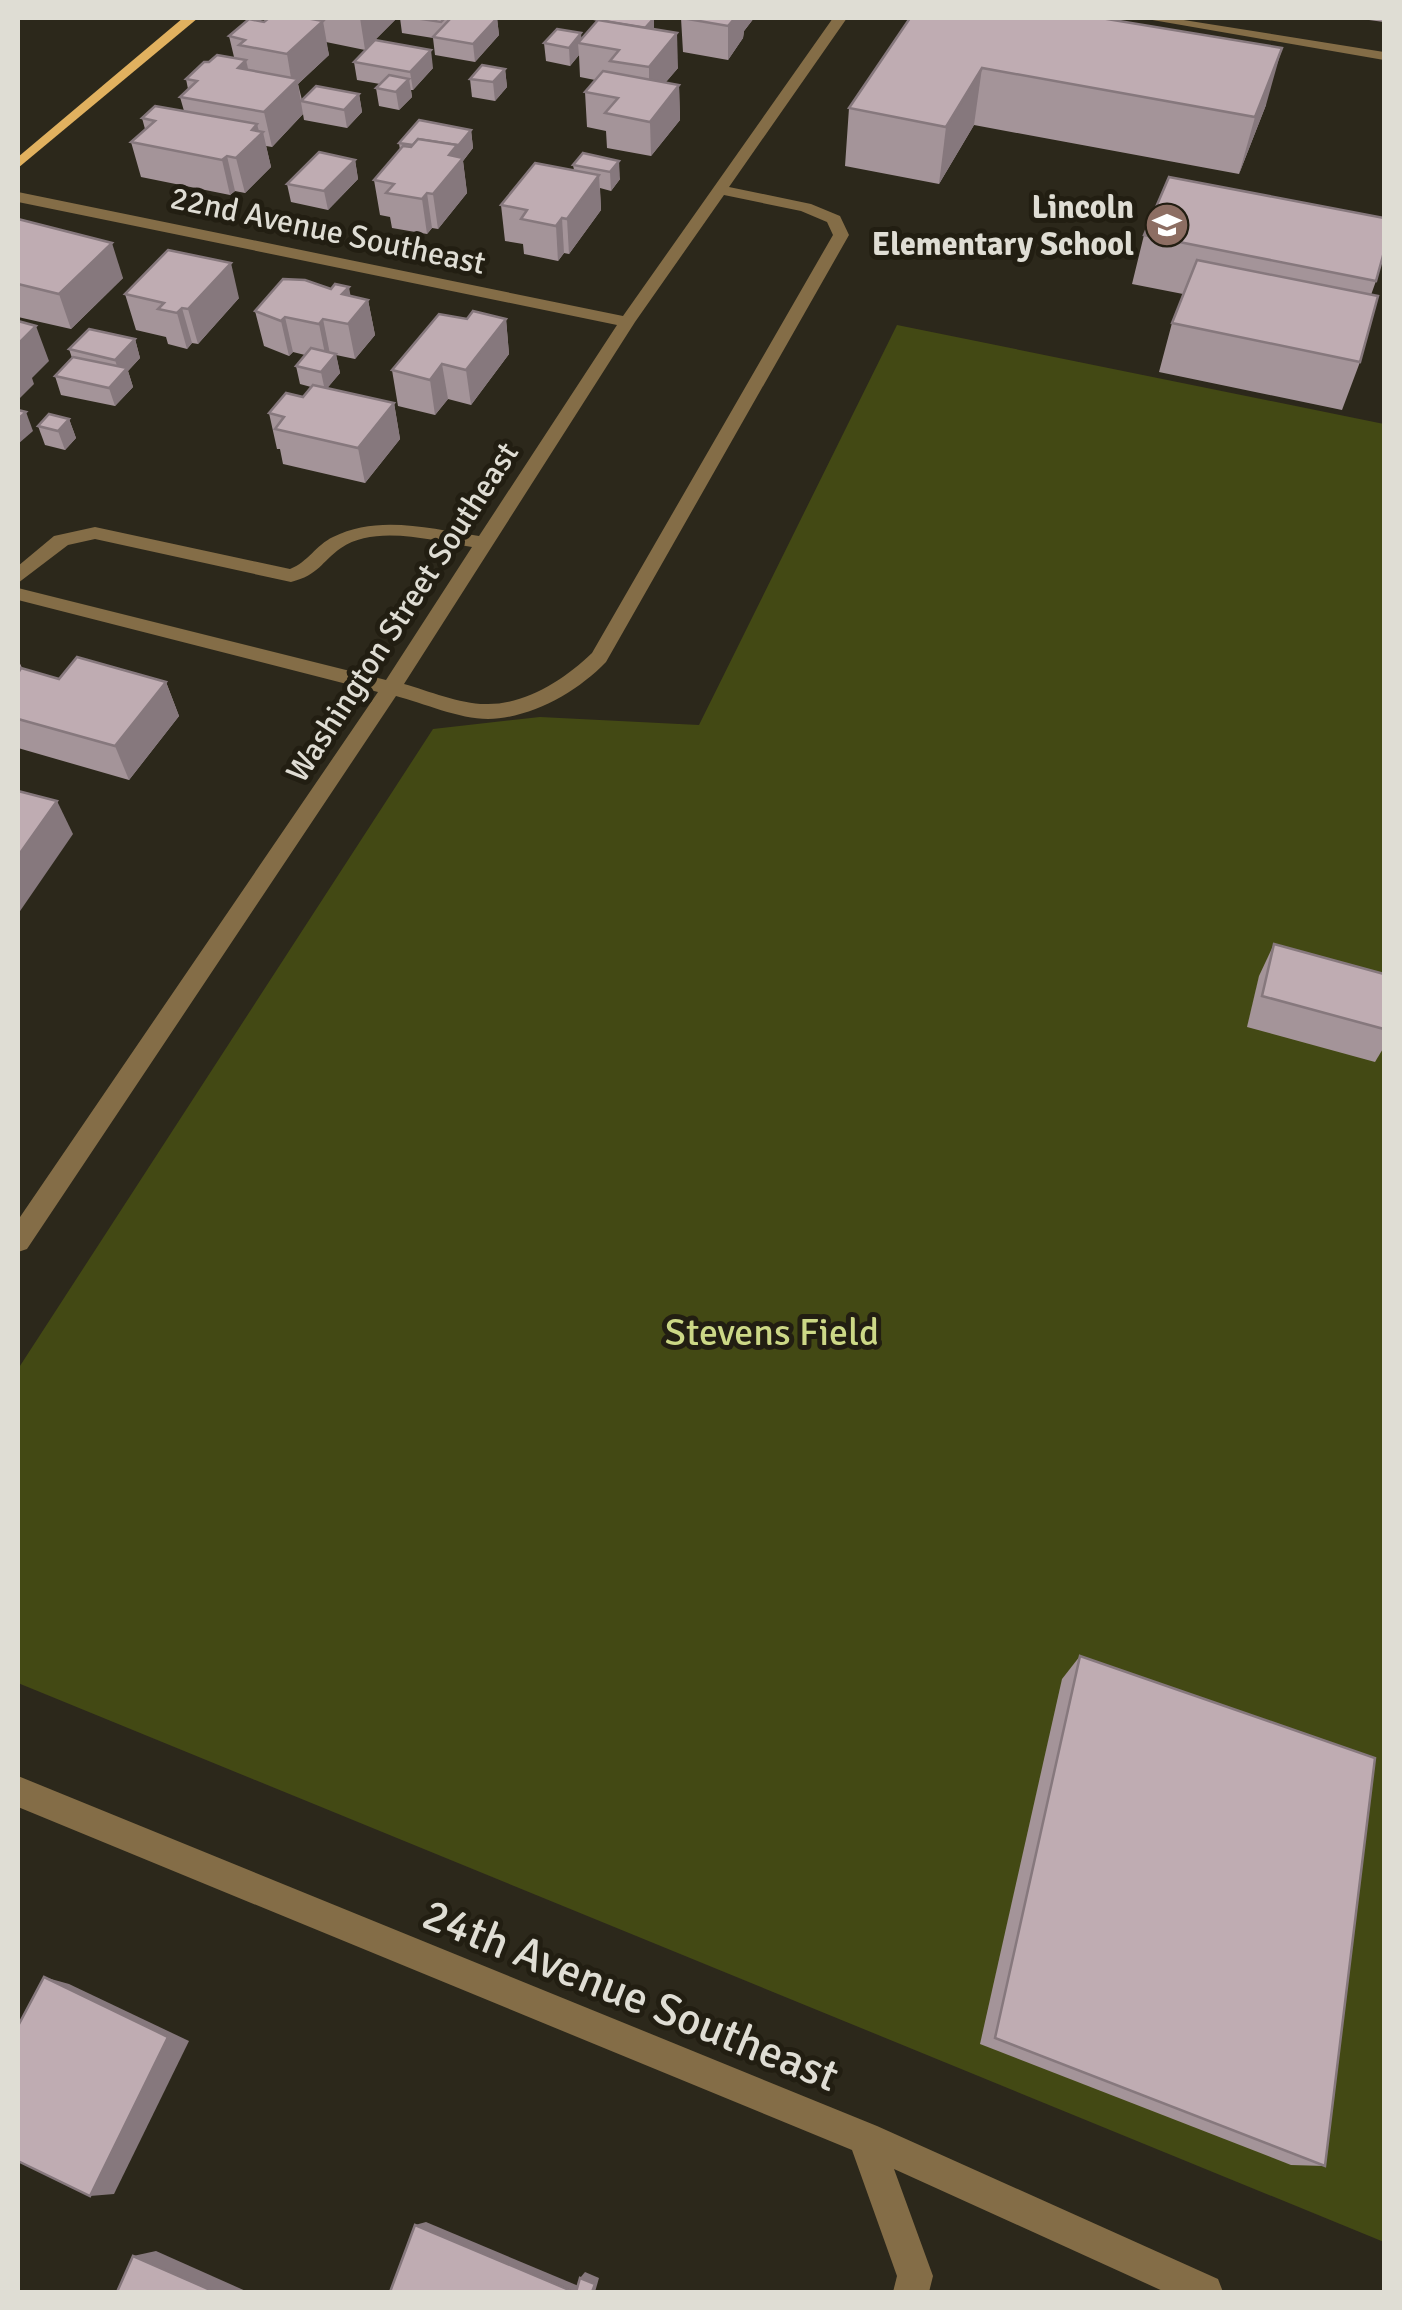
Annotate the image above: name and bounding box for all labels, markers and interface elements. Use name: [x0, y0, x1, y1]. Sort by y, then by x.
street label: 22nd Avenue Southeast: [167, 178, 489, 283]
place label: Lincoln Elementary School: [872, 188, 1134, 264]
school or university icon: Lincoln Elementary School: [1144, 202, 1190, 248]
street label: Washington Street Southeast: [278, 435, 527, 789]
park label: Stevens Field: [665, 1309, 879, 1356]
street label: 24th Avenue Southeast: [415, 1887, 846, 2104]

